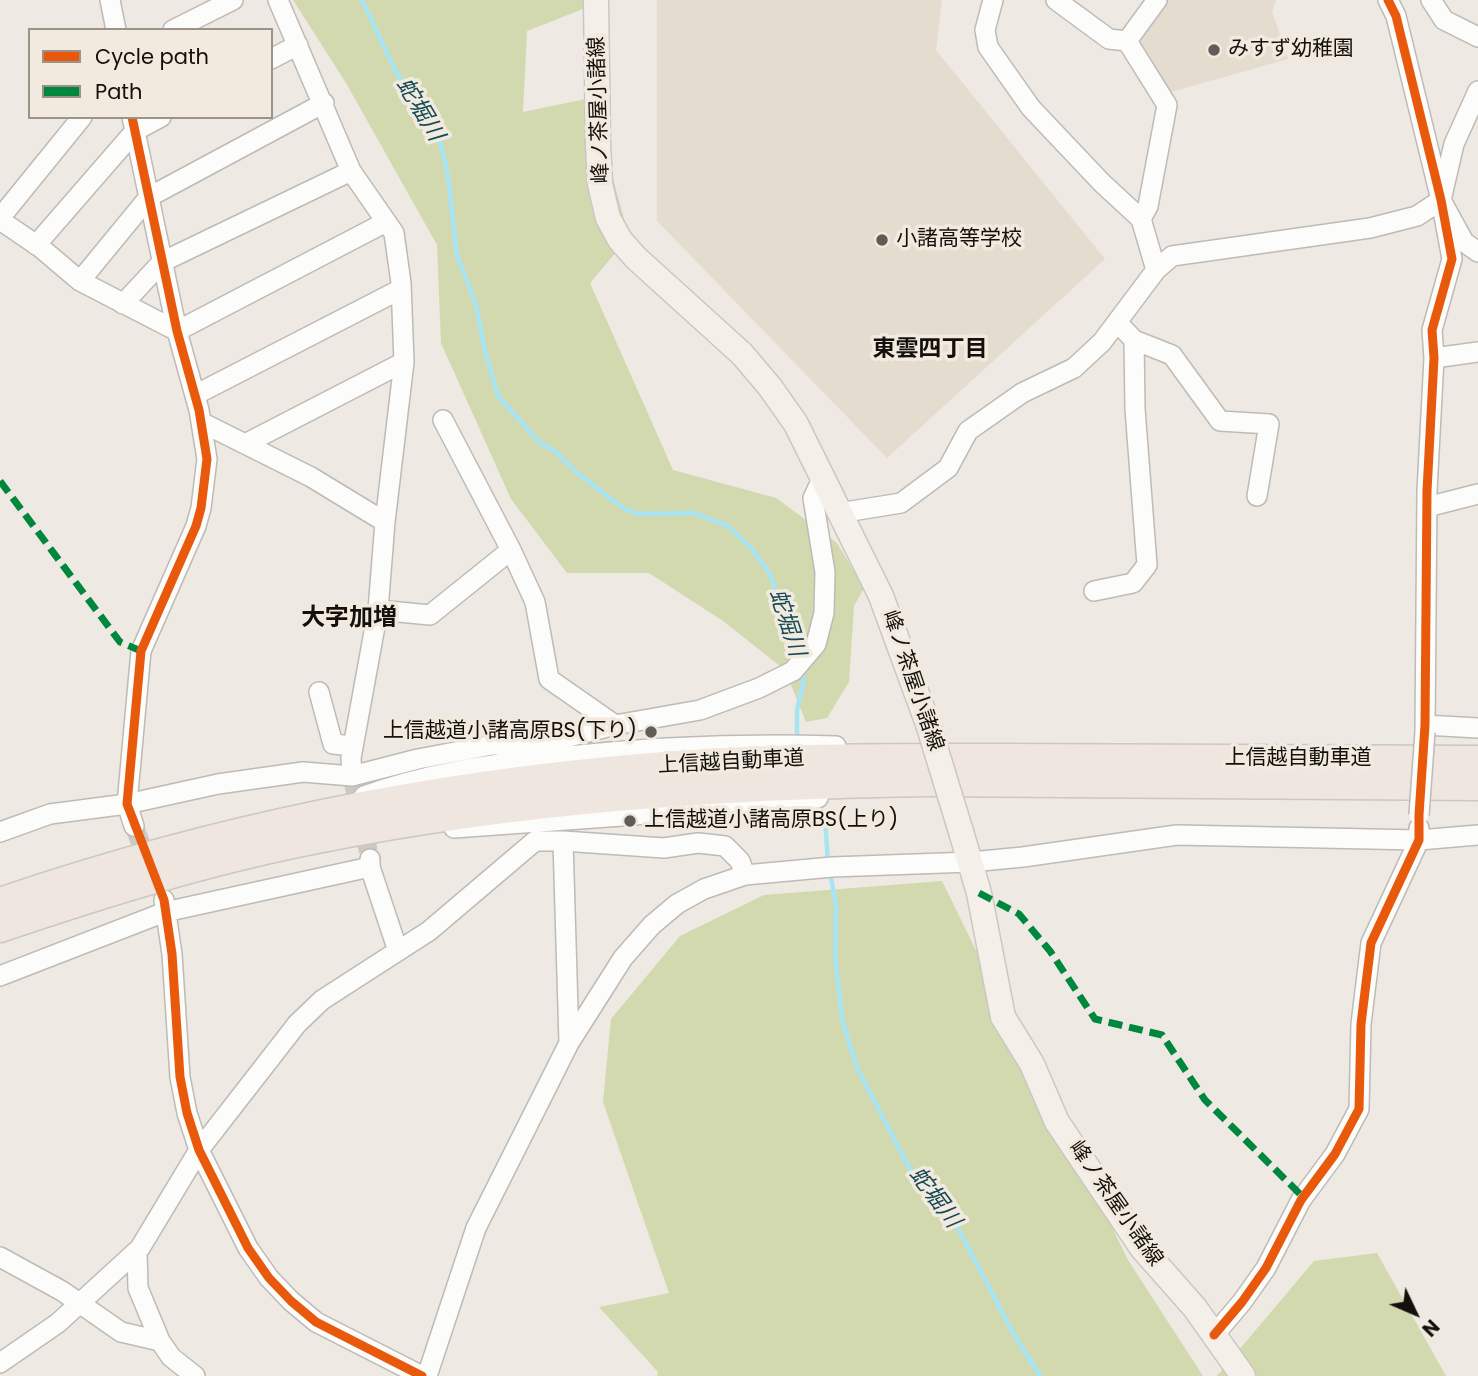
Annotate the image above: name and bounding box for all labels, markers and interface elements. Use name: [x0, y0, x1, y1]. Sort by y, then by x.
legend: [28, 28, 273, 119]
street label: 峰ノ茶屋小諸線: [585, 36, 615, 184]
place label: みすず幼稚園: [1228, 37, 1354, 63]
text: Cycle path: [95, 42, 209, 71]
marker: みすず幼稚園: [1206, 42, 1222, 58]
water label: 蛇堀川: [389, 73, 449, 147]
text: Path: [95, 77, 142, 106]
place label: 小諸高等学校: [896, 227, 1022, 253]
marker: 小諸高等学校: [874, 232, 890, 248]
district label: 東雲四丁目: [873, 336, 987, 364]
water label: 蛇堀川: [762, 586, 810, 660]
district label: 大字加増: [301, 605, 397, 633]
street label: 峰ノ茶屋小諸線: [876, 607, 948, 755]
place label: 上信越道小諸高原BS(下り): [383, 719, 637, 745]
marker: 上信越道小諸高原BS(下り): [643, 724, 659, 740]
street label: 上信越自動車道: [1225, 746, 1371, 772]
street label: 上信越自動車道: [657, 747, 805, 779]
place label: 上信越道小諸高原BS(上り): [644, 808, 898, 834]
marker: 上信越道小諸高原BS(上り): [622, 813, 638, 829]
street label: 峰ノ茶屋小諸線: [1063, 1137, 1167, 1271]
water label: 蛇堀川: [902, 1162, 966, 1234]
north arrow: [1380, 1278, 1450, 1348]
text: N: [1416, 1313, 1445, 1342]

